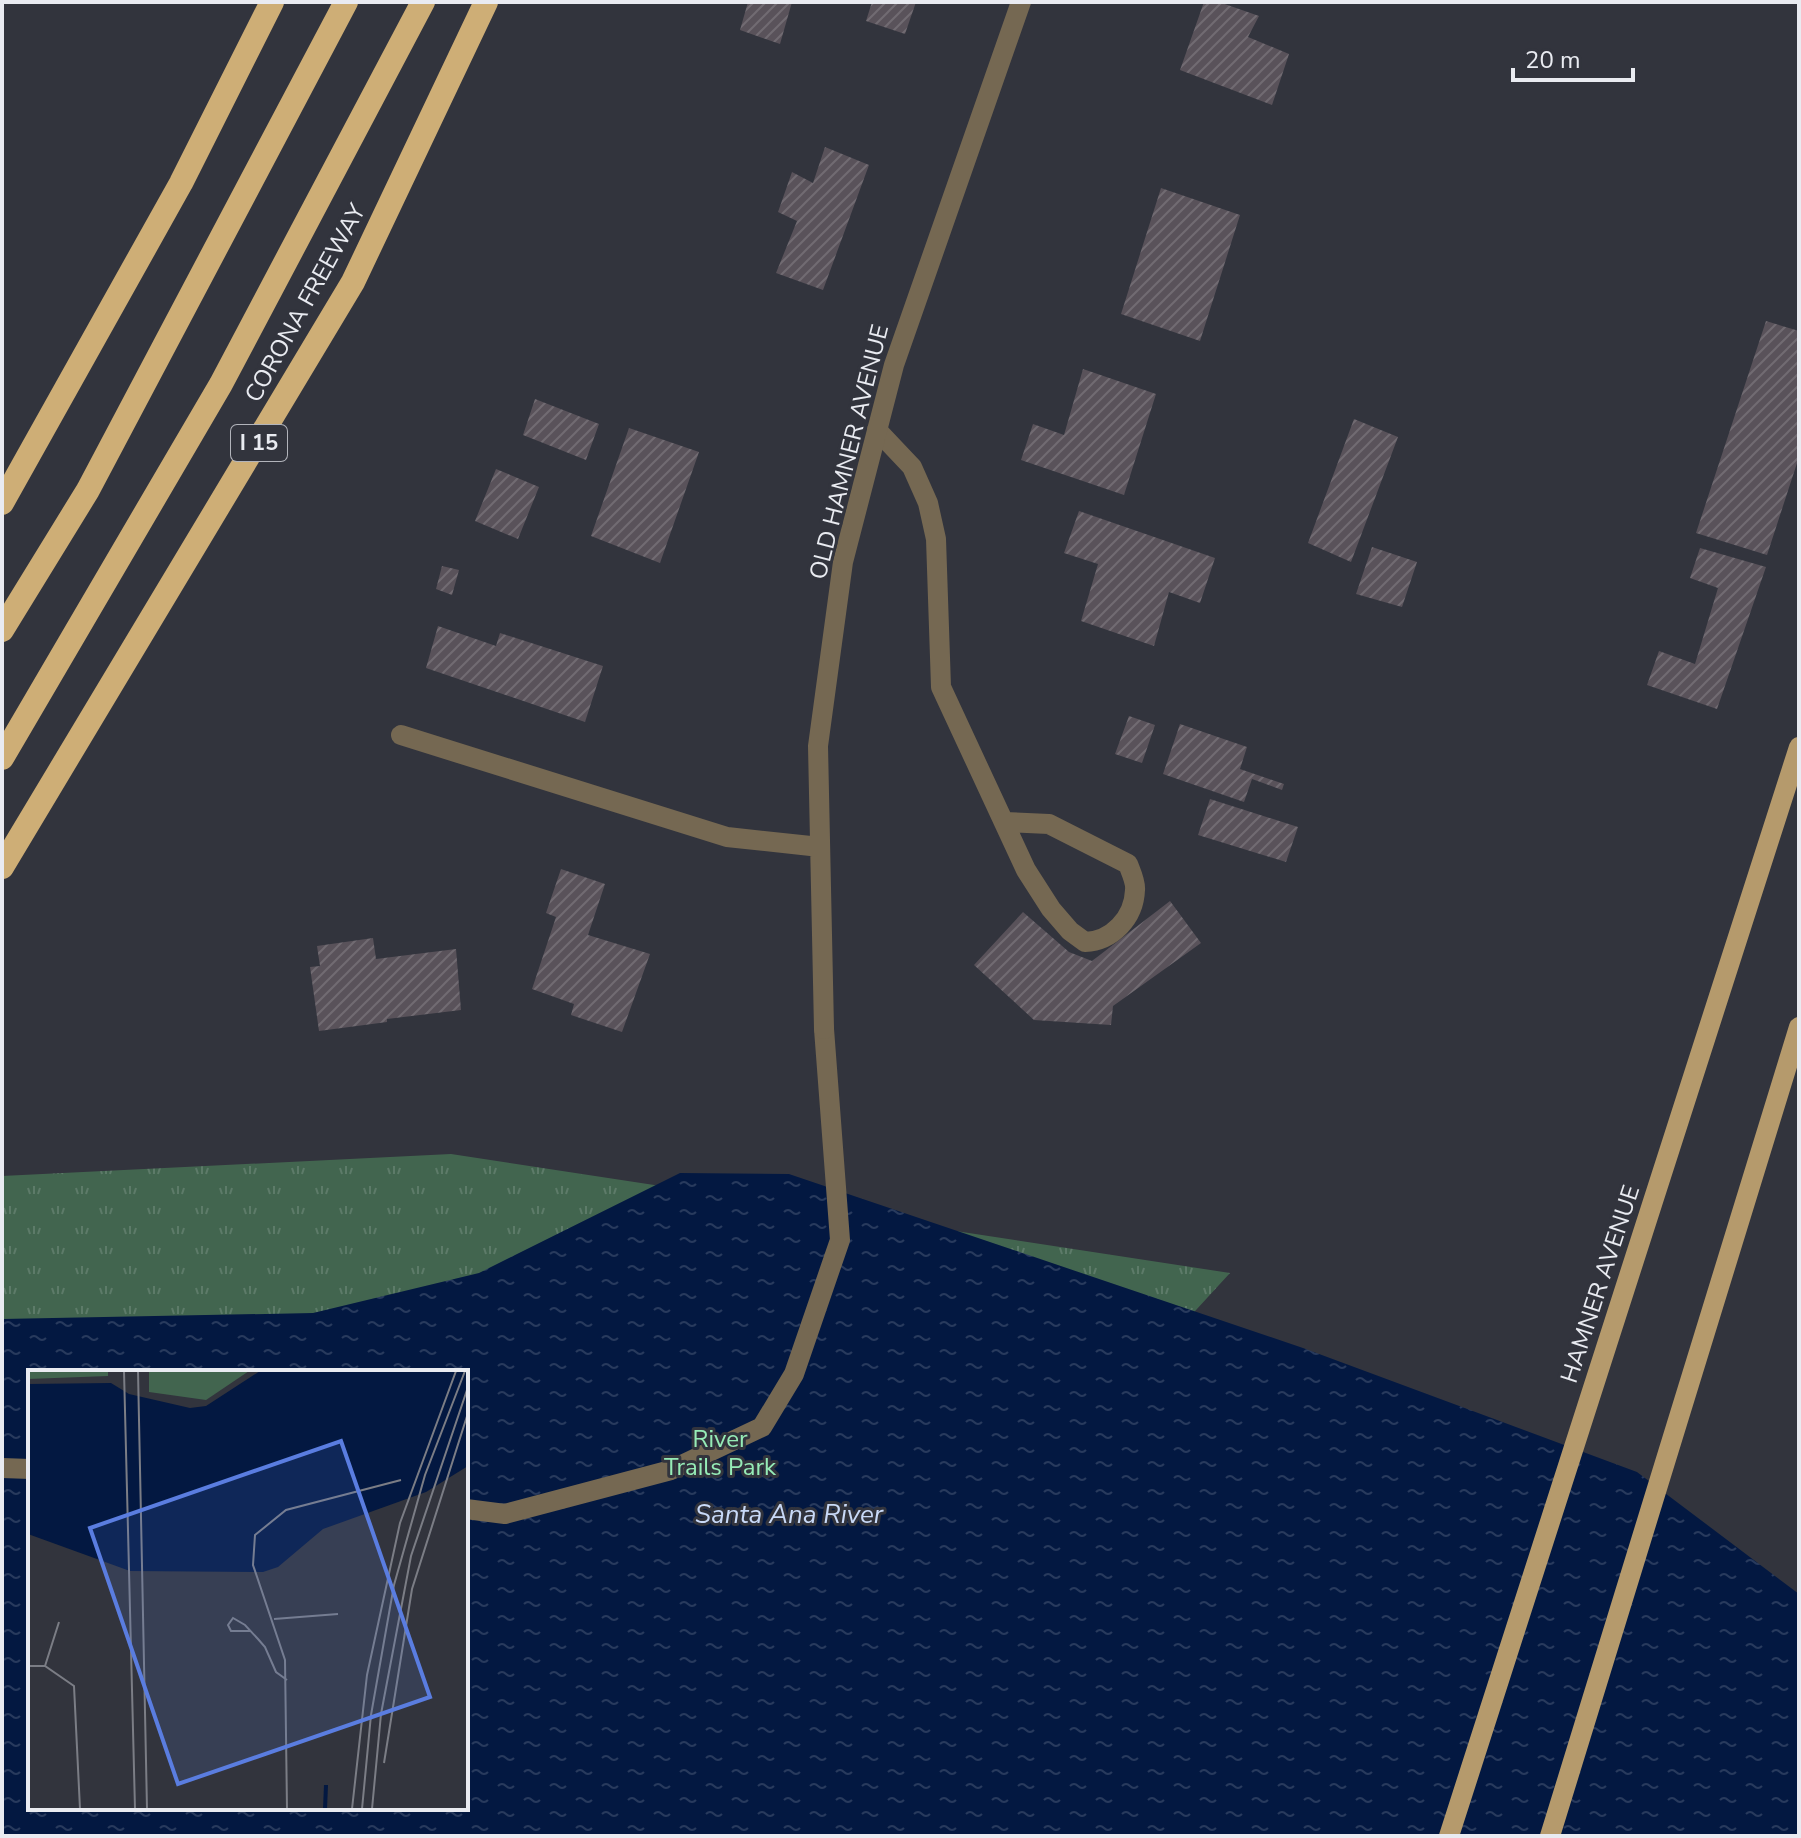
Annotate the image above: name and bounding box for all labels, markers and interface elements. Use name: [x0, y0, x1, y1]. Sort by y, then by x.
scale bar: [1513, 32, 1633, 82]
text: 20 m: [1525, 44, 1581, 76]
street label: CORONA FREEWAY: [237, 197, 373, 408]
street label: OLD HAMNER AVENUE: [802, 321, 896, 583]
road number: I 15: [231, 425, 287, 461]
street label: HAMNER AVENUE: [1553, 1181, 1647, 1387]
inset map: [28, 1370, 468, 1810]
park label: River Trails Park: [664, 1423, 777, 1483]
water label: Santa Ana River: [695, 1497, 884, 1532]

